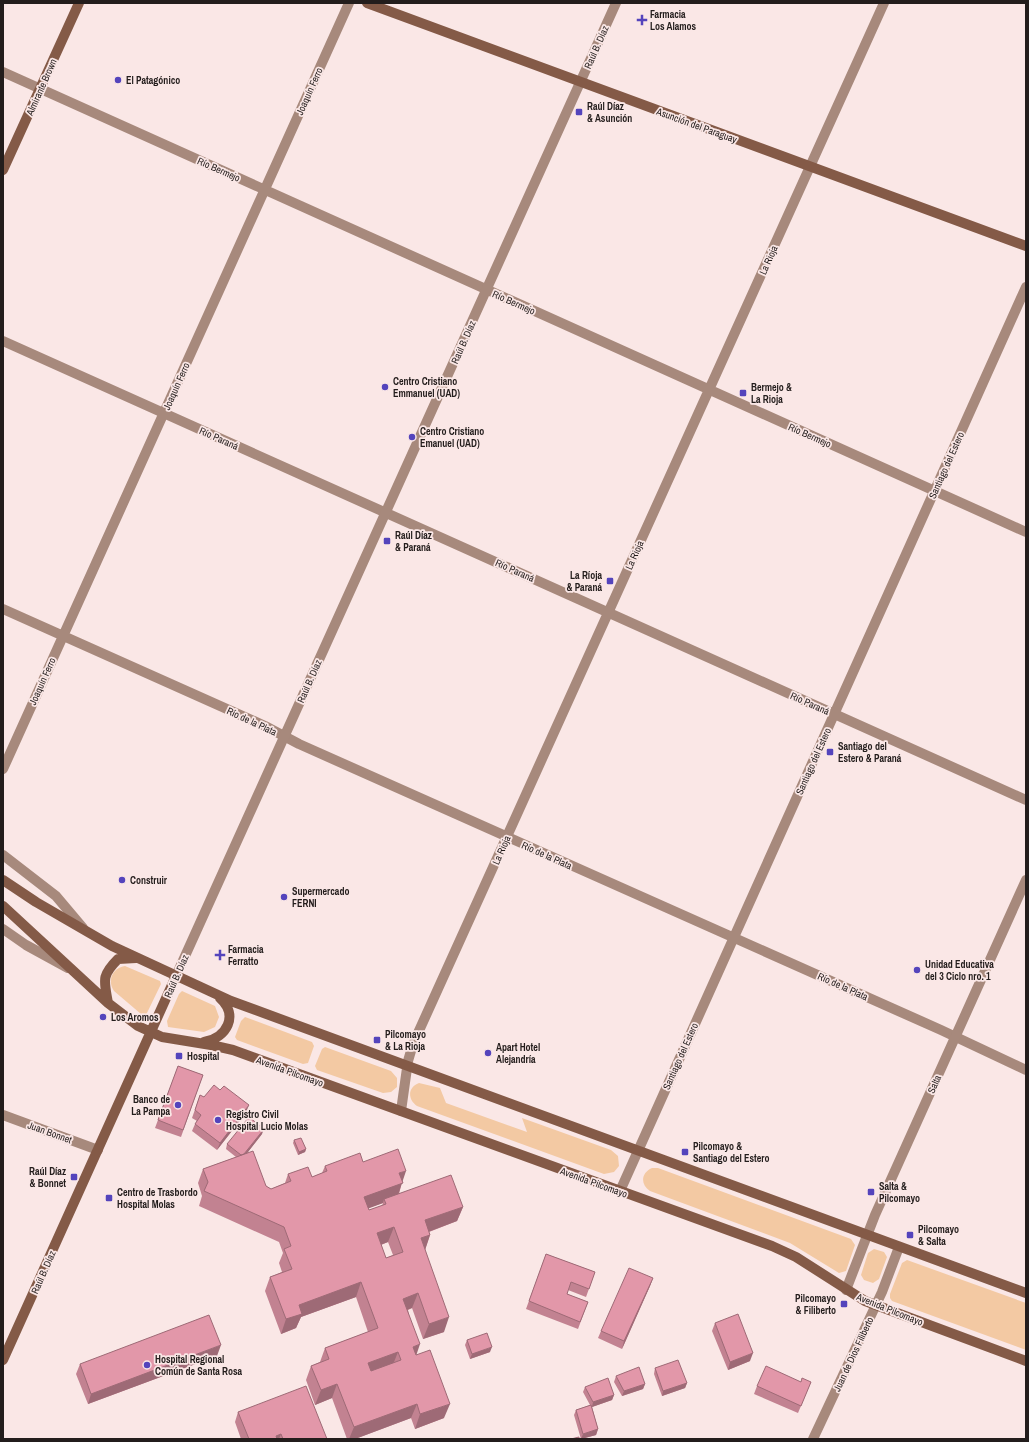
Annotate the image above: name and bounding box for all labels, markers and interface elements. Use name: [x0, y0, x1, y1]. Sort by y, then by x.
place label: Farmacia Los Alamos: [650, 8, 697, 33]
marker: Farmacia Los Alamos: [637, 15, 647, 25]
street label: Raúl B. Díaz: [581, 24, 612, 71]
street label: Almirante Brown: [23, 57, 60, 118]
street label: Joaquín Ferro: [293, 65, 326, 117]
place label: El Patagónico: [126, 74, 180, 87]
marker: El Patagónico: [113, 75, 123, 85]
place label: Raúl Díaz & Asunción: [587, 100, 632, 125]
street label: Asunción del Paraguay: [654, 105, 740, 146]
marker: Raúl Díaz & Asunción: [574, 107, 584, 117]
street label: Río Bermejo: [195, 154, 243, 185]
street label: La Rioja: [756, 243, 781, 277]
street label: Río Bermejo: [490, 287, 538, 318]
street label: Raúl B. Díaz: [448, 319, 479, 366]
street label: Joaquín Ferro: [160, 360, 193, 412]
place label: Centro Cristiano Emmanuel (UAD): [393, 375, 460, 400]
place label: Bermejo & La Rioja: [751, 381, 792, 406]
marker: Centro Cristiano Emmanuel (UAD): [380, 382, 390, 392]
marker: Bermejo & La Rioja: [738, 388, 748, 398]
street label: Río Bermejo: [786, 420, 834, 451]
street label: Río Paraná: [197, 424, 241, 453]
place label: Centro Cristiano Emanuel (UAD): [420, 425, 484, 450]
street label: Santiago del Estero: [926, 429, 967, 501]
marker: Centro Cristiano Emanuel (UAD): [407, 432, 417, 442]
place label: Raúl Díaz & Paraná: [395, 529, 432, 554]
marker: Raúl Díaz & Paraná: [382, 536, 392, 546]
street label: La Rioja: [622, 538, 647, 572]
street label: Río Paraná: [493, 556, 537, 585]
place label: La Ríoja & Paraná: [566, 569, 602, 594]
marker: La Ríoja & Paraná: [605, 576, 615, 586]
street label: Joaquín Ferro: [26, 655, 59, 707]
street label: Raúl B. Díaz: [294, 658, 325, 705]
street label: Río Paraná: [788, 689, 832, 718]
street label: Río de la Plata: [225, 704, 279, 739]
street label: Santiago del Estero: [793, 725, 834, 797]
place label: Santiago del Estero & Paraná: [838, 740, 902, 765]
marker: Santiago del Estero & Paraná: [825, 747, 835, 757]
street label: La Rioja: [489, 833, 514, 867]
street label: Río de la Plata: [520, 839, 574, 873]
place label: Construir: [130, 874, 168, 887]
marker: Construir: [117, 875, 127, 885]
place label: Supermercado FERNI: [292, 885, 349, 910]
marker: Supermercado FERNI: [279, 892, 289, 902]
place label: Farmacia Ferratto: [228, 943, 264, 968]
marker: Farmacia Ferratto: [215, 950, 225, 960]
street label: Raúl B. Díaz: [161, 953, 192, 1000]
place label: Unidad Educativa del 3 Ciclo nro. 1: [925, 958, 994, 983]
marker: Unidad Educativa del 3 Ciclo nro. 1: [912, 965, 922, 975]
street label: Río de la Plata: [816, 970, 870, 1004]
place label: Los Aromos: [111, 1011, 159, 1024]
marker: Los Aromos: [98, 1012, 108, 1022]
street label: Santiago del Estero: [660, 1020, 701, 1092]
place label: Pilcomayo & La Rioja: [385, 1028, 426, 1053]
marker: Pilcomayo & La Rioja: [372, 1035, 382, 1045]
place label: Apart Hotel Alejandría: [496, 1041, 540, 1066]
marker: Apart Hotel Alejandría: [483, 1048, 493, 1058]
place label: Hospital: [187, 1050, 219, 1063]
marker: Hospital: [174, 1051, 184, 1061]
street label: Avenida Pilcomayo: [254, 1053, 326, 1090]
street label: Salta: [925, 1073, 944, 1095]
place label: Banco de La Pampa: [131, 1093, 170, 1118]
marker: Banco de La Pampa: [173, 1100, 183, 1110]
place label: Registro Civil Hospital Lucio Molas: [226, 1108, 308, 1133]
marker: Registro Civil Hospital Lucio Molas: [213, 1115, 223, 1125]
street label: Juan Bonnet: [26, 1118, 74, 1147]
place label: Pilcomayo & Santiago del Estero: [693, 1140, 770, 1165]
marker: Pilcomayo & Santiago del Estero: [680, 1147, 690, 1157]
street label: Avenida Pilcomayo: [558, 1164, 630, 1201]
place label: Raúl Díaz & Bonnet: [29, 1165, 66, 1190]
marker: Raúl Díaz & Bonnet: [69, 1172, 79, 1182]
place label: Salta & Pilcomayo: [879, 1180, 920, 1205]
place label: Centro de Trasbordo Hospital Molas: [117, 1186, 198, 1211]
marker: Salta & Pilcomayo: [866, 1187, 876, 1197]
marker: Centro de Trasbordo Hospital Molas: [104, 1193, 114, 1203]
place label: Pilcomayo & Salta: [918, 1223, 959, 1248]
marker: Pilcomayo & Salta: [905, 1230, 915, 1240]
street label: Raúl B. Díaz: [28, 1249, 59, 1296]
street label: Avenida Pilcomayo: [854, 1290, 925, 1329]
place label: Pilcomayo & Filiberto: [795, 1292, 836, 1317]
marker: Pilcomayo & Filiberto: [839, 1299, 849, 1309]
street label: Juan de Dios Filiberto: [831, 1315, 877, 1394]
place label: Hospital Regional Común de Santa Rosa: [155, 1353, 242, 1378]
marker: Hospital Regional Común de Santa Rosa: [142, 1360, 152, 1370]

